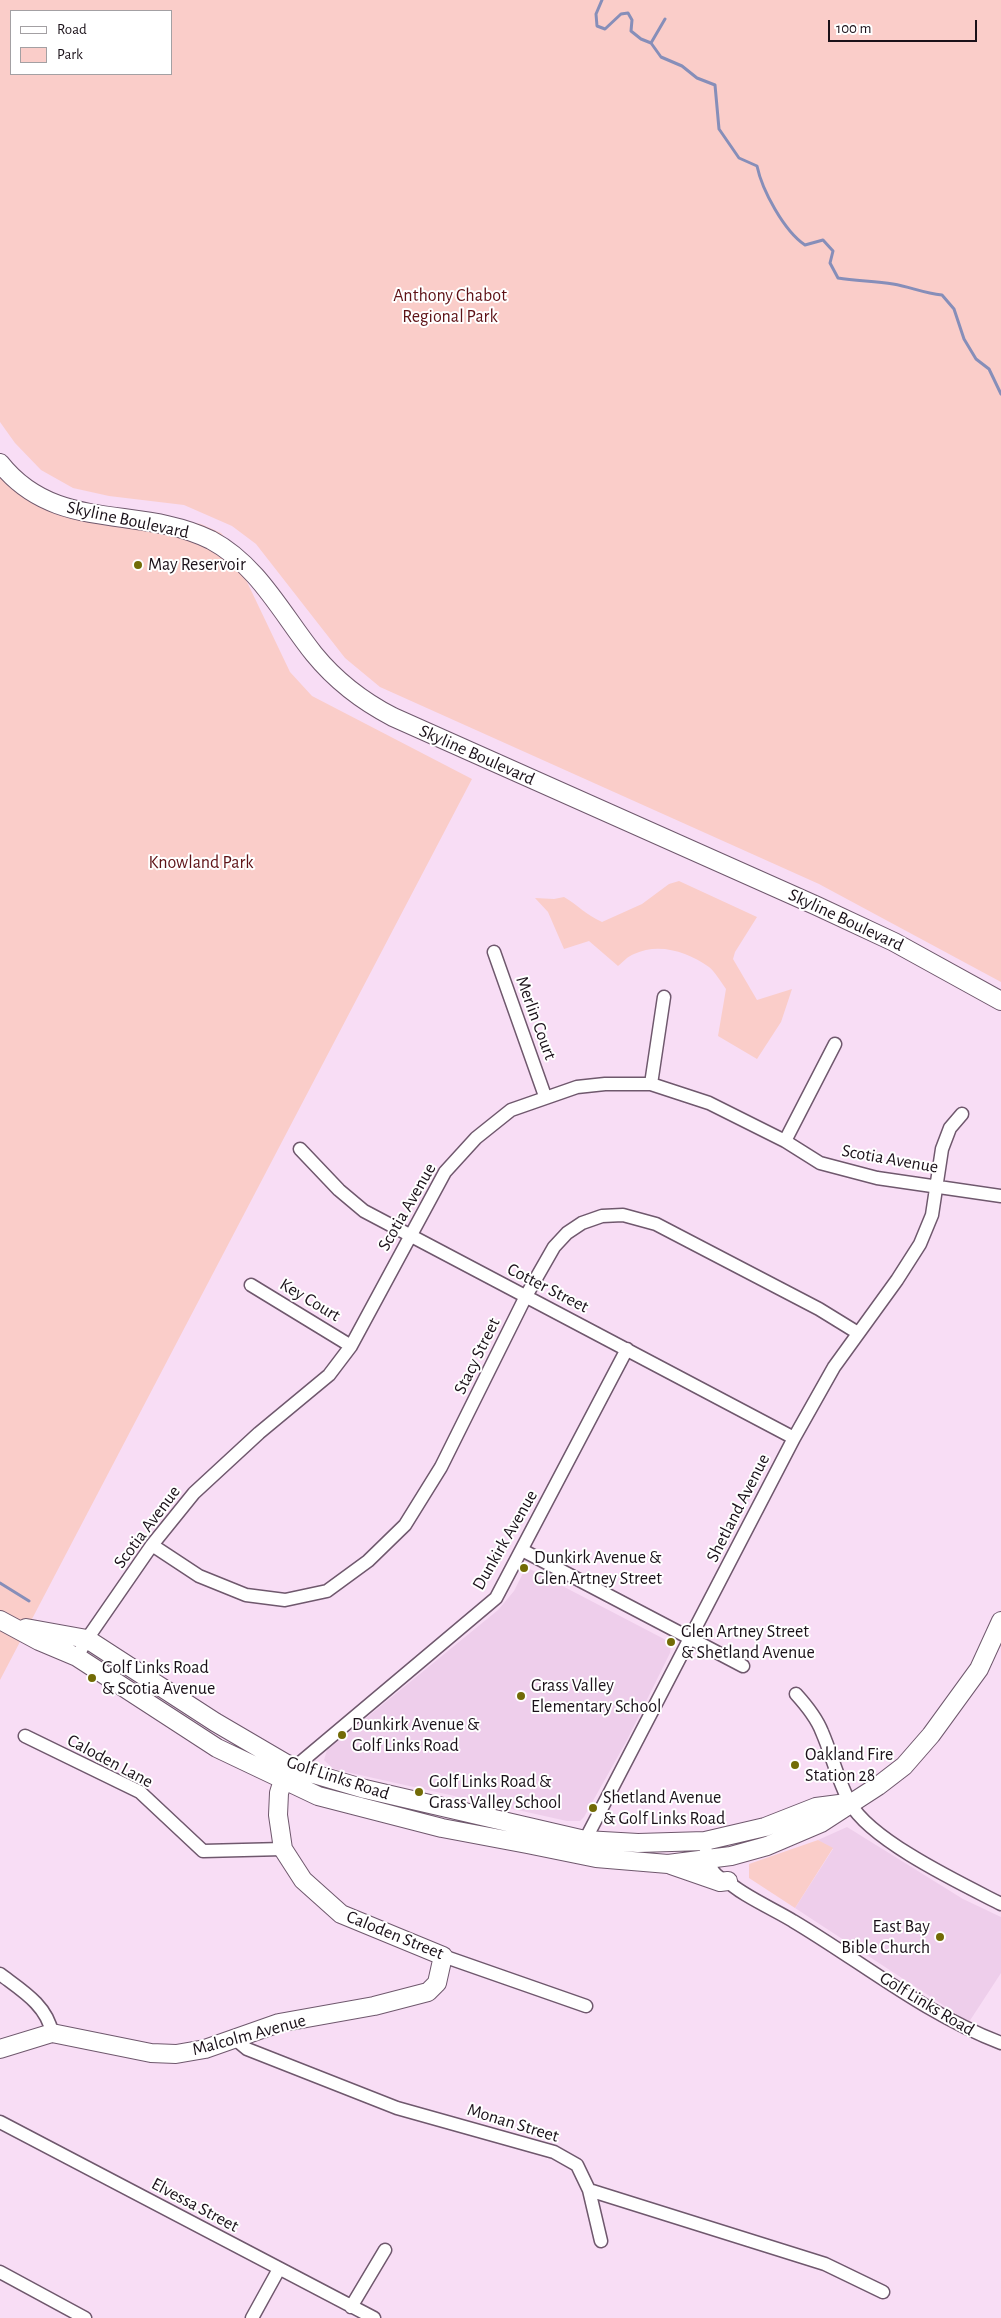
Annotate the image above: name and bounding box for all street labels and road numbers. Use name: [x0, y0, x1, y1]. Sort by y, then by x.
street label: Skyline Boulevard: [65, 497, 191, 543]
street label: Skyline Boulevard: [416, 720, 538, 790]
street label: Skyline Boulevard: [785, 884, 907, 956]
street label: Merlin Court: [511, 973, 561, 1063]
street label: Scotia Avenue: [840, 1140, 940, 1178]
street label: Scotia Avenue: [373, 1159, 441, 1255]
street label: Cotter Street: [504, 1258, 592, 1318]
street label: Key Court: [276, 1274, 344, 1326]
street label: Stacy Street: [449, 1314, 505, 1398]
street label: Shetland Avenue: [702, 1450, 774, 1566]
street label: Scotia Avenue: [109, 1481, 185, 1573]
street label: Dunkirk Avenue: [468, 1486, 542, 1594]
street label: Caloden Lane: [63, 1729, 157, 1793]
street label: Golf Links Road: [284, 1751, 392, 1805]
street label: Caloden Street: [343, 1906, 447, 1964]
street label: Golf Links Road: [876, 1967, 978, 2041]
street label: Malcolm Avenue: [190, 2009, 308, 2061]
street label: Monan Street: [465, 2099, 561, 2147]
street label: Elvessa Street: [148, 2173, 242, 2237]

